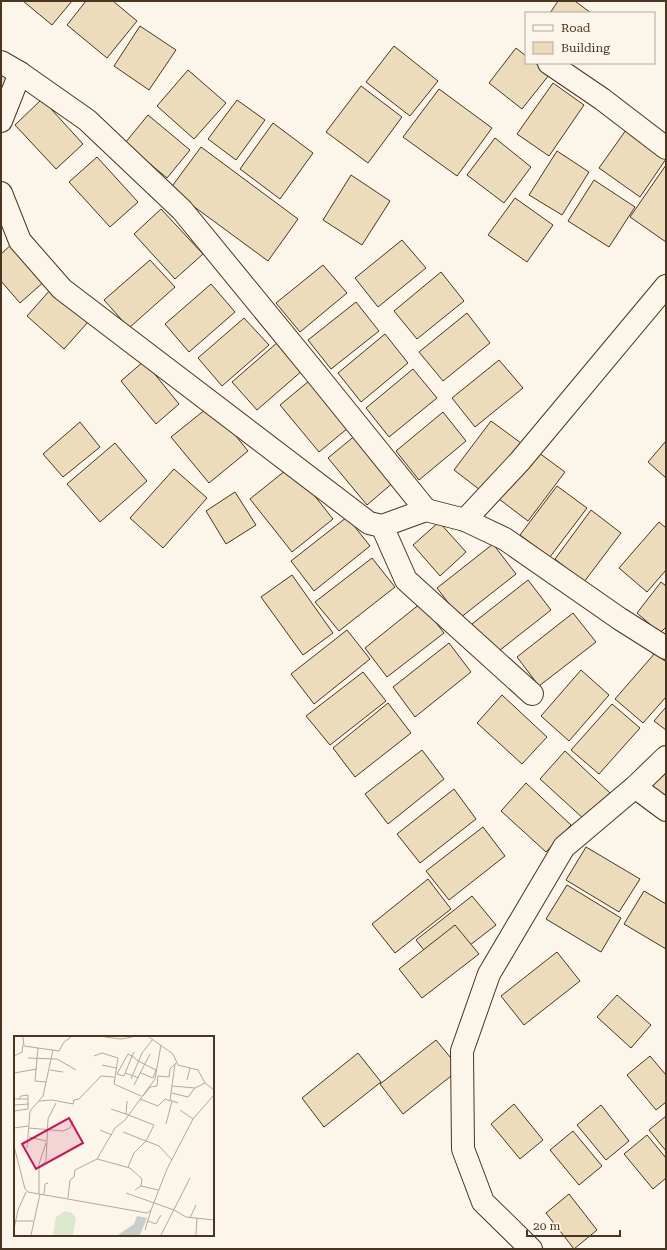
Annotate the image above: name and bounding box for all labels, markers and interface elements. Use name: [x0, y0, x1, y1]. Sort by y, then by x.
legend: [525, 12, 655, 64]
text: Road: [561, 21, 591, 35]
text: Building: [561, 41, 610, 55]
inset map: [14, 1036, 214, 1236]
scale bar: [527, 1212, 620, 1238]
text: 20 m: [533, 1219, 560, 1233]

